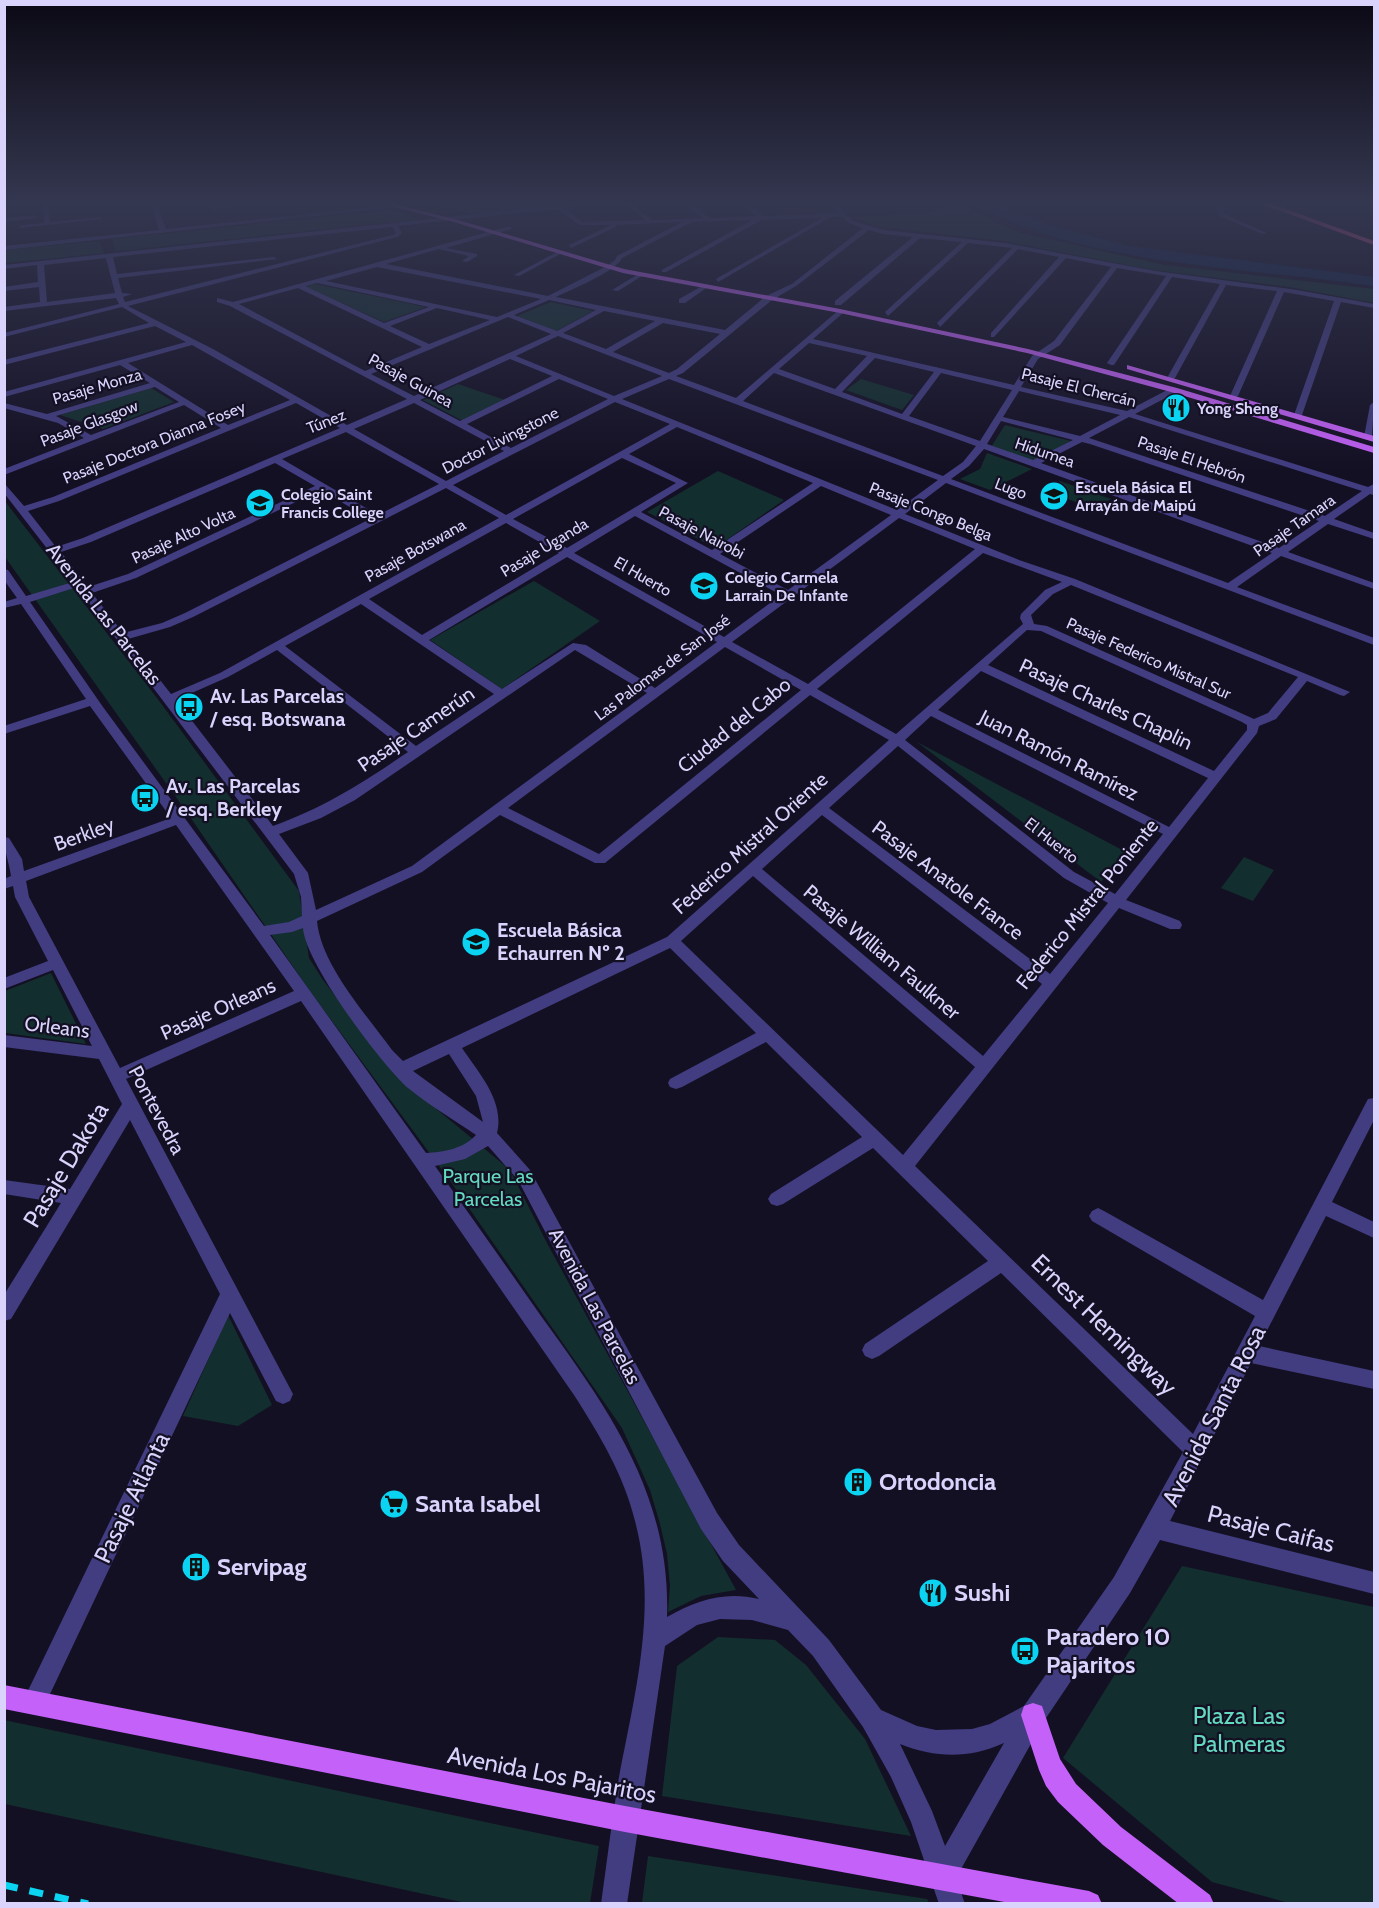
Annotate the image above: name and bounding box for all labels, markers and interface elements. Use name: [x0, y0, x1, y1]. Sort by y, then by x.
street label: Pasaje Guinea: [365, 350, 456, 412]
street label: Pasaje El Chercán: [1019, 364, 1138, 411]
street label: Pasaje Monza: [50, 365, 144, 408]
restaurant icon: Yong Sheng: [1160, 392, 1192, 424]
street label: Pasaje Glasgow: [38, 396, 141, 451]
street label: Pasaje Doctora Dianna Fosey: [60, 397, 248, 488]
place label: Yong Sheng: [1196, 399, 1278, 418]
street label: Doctor Livingstone: [439, 403, 562, 478]
street label: Túnez: [304, 405, 349, 438]
street label: Pasaje El Hebrón: [1135, 432, 1248, 487]
street label: Hidumea: [1013, 433, 1077, 472]
street label: Lugo: [992, 474, 1030, 503]
street label: Pasaje Congo Belga: [867, 478, 995, 545]
place label: Escuela Básica El Arrayán de Maipú: [1075, 478, 1196, 515]
school or university icon: Escuela Básica El Arrayán de Maipú: [1038, 480, 1070, 512]
place label: Colegio Saint Francis College: [281, 485, 384, 522]
school or university icon: Colegio Saint Francis College: [244, 487, 276, 519]
street label: Pasaje Tamara: [1250, 490, 1339, 561]
street label: Pasaje Nairobi: [656, 502, 748, 563]
street label: Pasaje Alto Volta: [129, 503, 238, 568]
street label: Pasaje Uganda: [497, 514, 592, 581]
street label: Pasaje Botswana: [362, 515, 469, 586]
street label: Avenida Las Parcelas: [41, 538, 167, 690]
street label: El Huerto: [611, 552, 675, 601]
place label: Colegio Carmela Larrain De Infante: [725, 568, 848, 605]
school or university icon: Colegio Carmela Larrain De Infante: [688, 570, 720, 602]
street label: Las Palomas de San José: [591, 610, 734, 725]
street label: Pasaje Federico Mistral Sur: [1064, 614, 1235, 704]
street label: Pasaje Charles Chaplin: [1016, 653, 1196, 755]
street label: Ciudad del Cabo: [673, 672, 795, 778]
street label: Pasaje Camerún: [353, 681, 479, 777]
place label: Av. Las Parcelas / esq. Botswana: [209, 684, 345, 731]
bus stop icon: Av. Las Parcelas / esq. Botswana: [173, 691, 205, 723]
street label: Juan Ramón Ramírez: [974, 704, 1143, 806]
street label: Federico Mistral Oriente: [667, 767, 833, 919]
place label: Av. Las Parcelas / esq. Berkley: [165, 774, 300, 821]
bus stop icon: Av. Las Parcelas / esq. Berkley: [129, 782, 161, 814]
street label: Berkley: [51, 812, 117, 856]
street label: El Huerto: [1021, 813, 1083, 867]
street label: Federico Mistral Poniente: [1011, 814, 1163, 994]
street label: Pasaje Anatole France: [868, 815, 1028, 945]
street label: Pasaje William Faulkner: [799, 880, 966, 1025]
place label: Escuela Básica Echaurren Nº 2: [497, 918, 625, 965]
school or university icon: Escuela Básica Echaurren Nº 2: [460, 926, 492, 958]
street label: Pasaje Orleans: [157, 973, 279, 1045]
street label: Orleans: [23, 1011, 91, 1043]
street label: Pontevedra: [124, 1062, 191, 1159]
street label: Pasaje Dakota: [17, 1097, 114, 1233]
park label: Parque Las Parcelas: [442, 1164, 534, 1211]
street label: Avenida Las Parcelas: [544, 1224, 646, 1388]
street label: Ernest Hemingway: [1026, 1248, 1183, 1401]
street label: Avenida Santa Rosa: [1155, 1320, 1272, 1511]
street label: Pasaje Atlanta: [88, 1427, 176, 1568]
building icon: Ortodoncia: [842, 1466, 874, 1498]
place label: Ortodoncia: [879, 1467, 996, 1496]
supermarket icon: Santa Isabel: [378, 1488, 410, 1520]
place label: Santa Isabel: [415, 1489, 541, 1518]
street label: Pasaje Caifas: [1205, 1499, 1338, 1558]
building icon: Servipag: [180, 1551, 212, 1583]
place label: Servipag: [217, 1552, 307, 1581]
restaurant icon: Sushi: [917, 1577, 949, 1609]
place label: Sushi: [954, 1578, 1010, 1607]
place label: Paradero 10 Pajaritos: [1046, 1622, 1170, 1679]
bus stop icon: Paradero 10 Pajaritos: [1009, 1635, 1041, 1667]
park label: Plaza Las Palmeras: [1193, 1701, 1285, 1758]
street label: Avenida Los Pajaritos: [445, 1740, 659, 1809]

